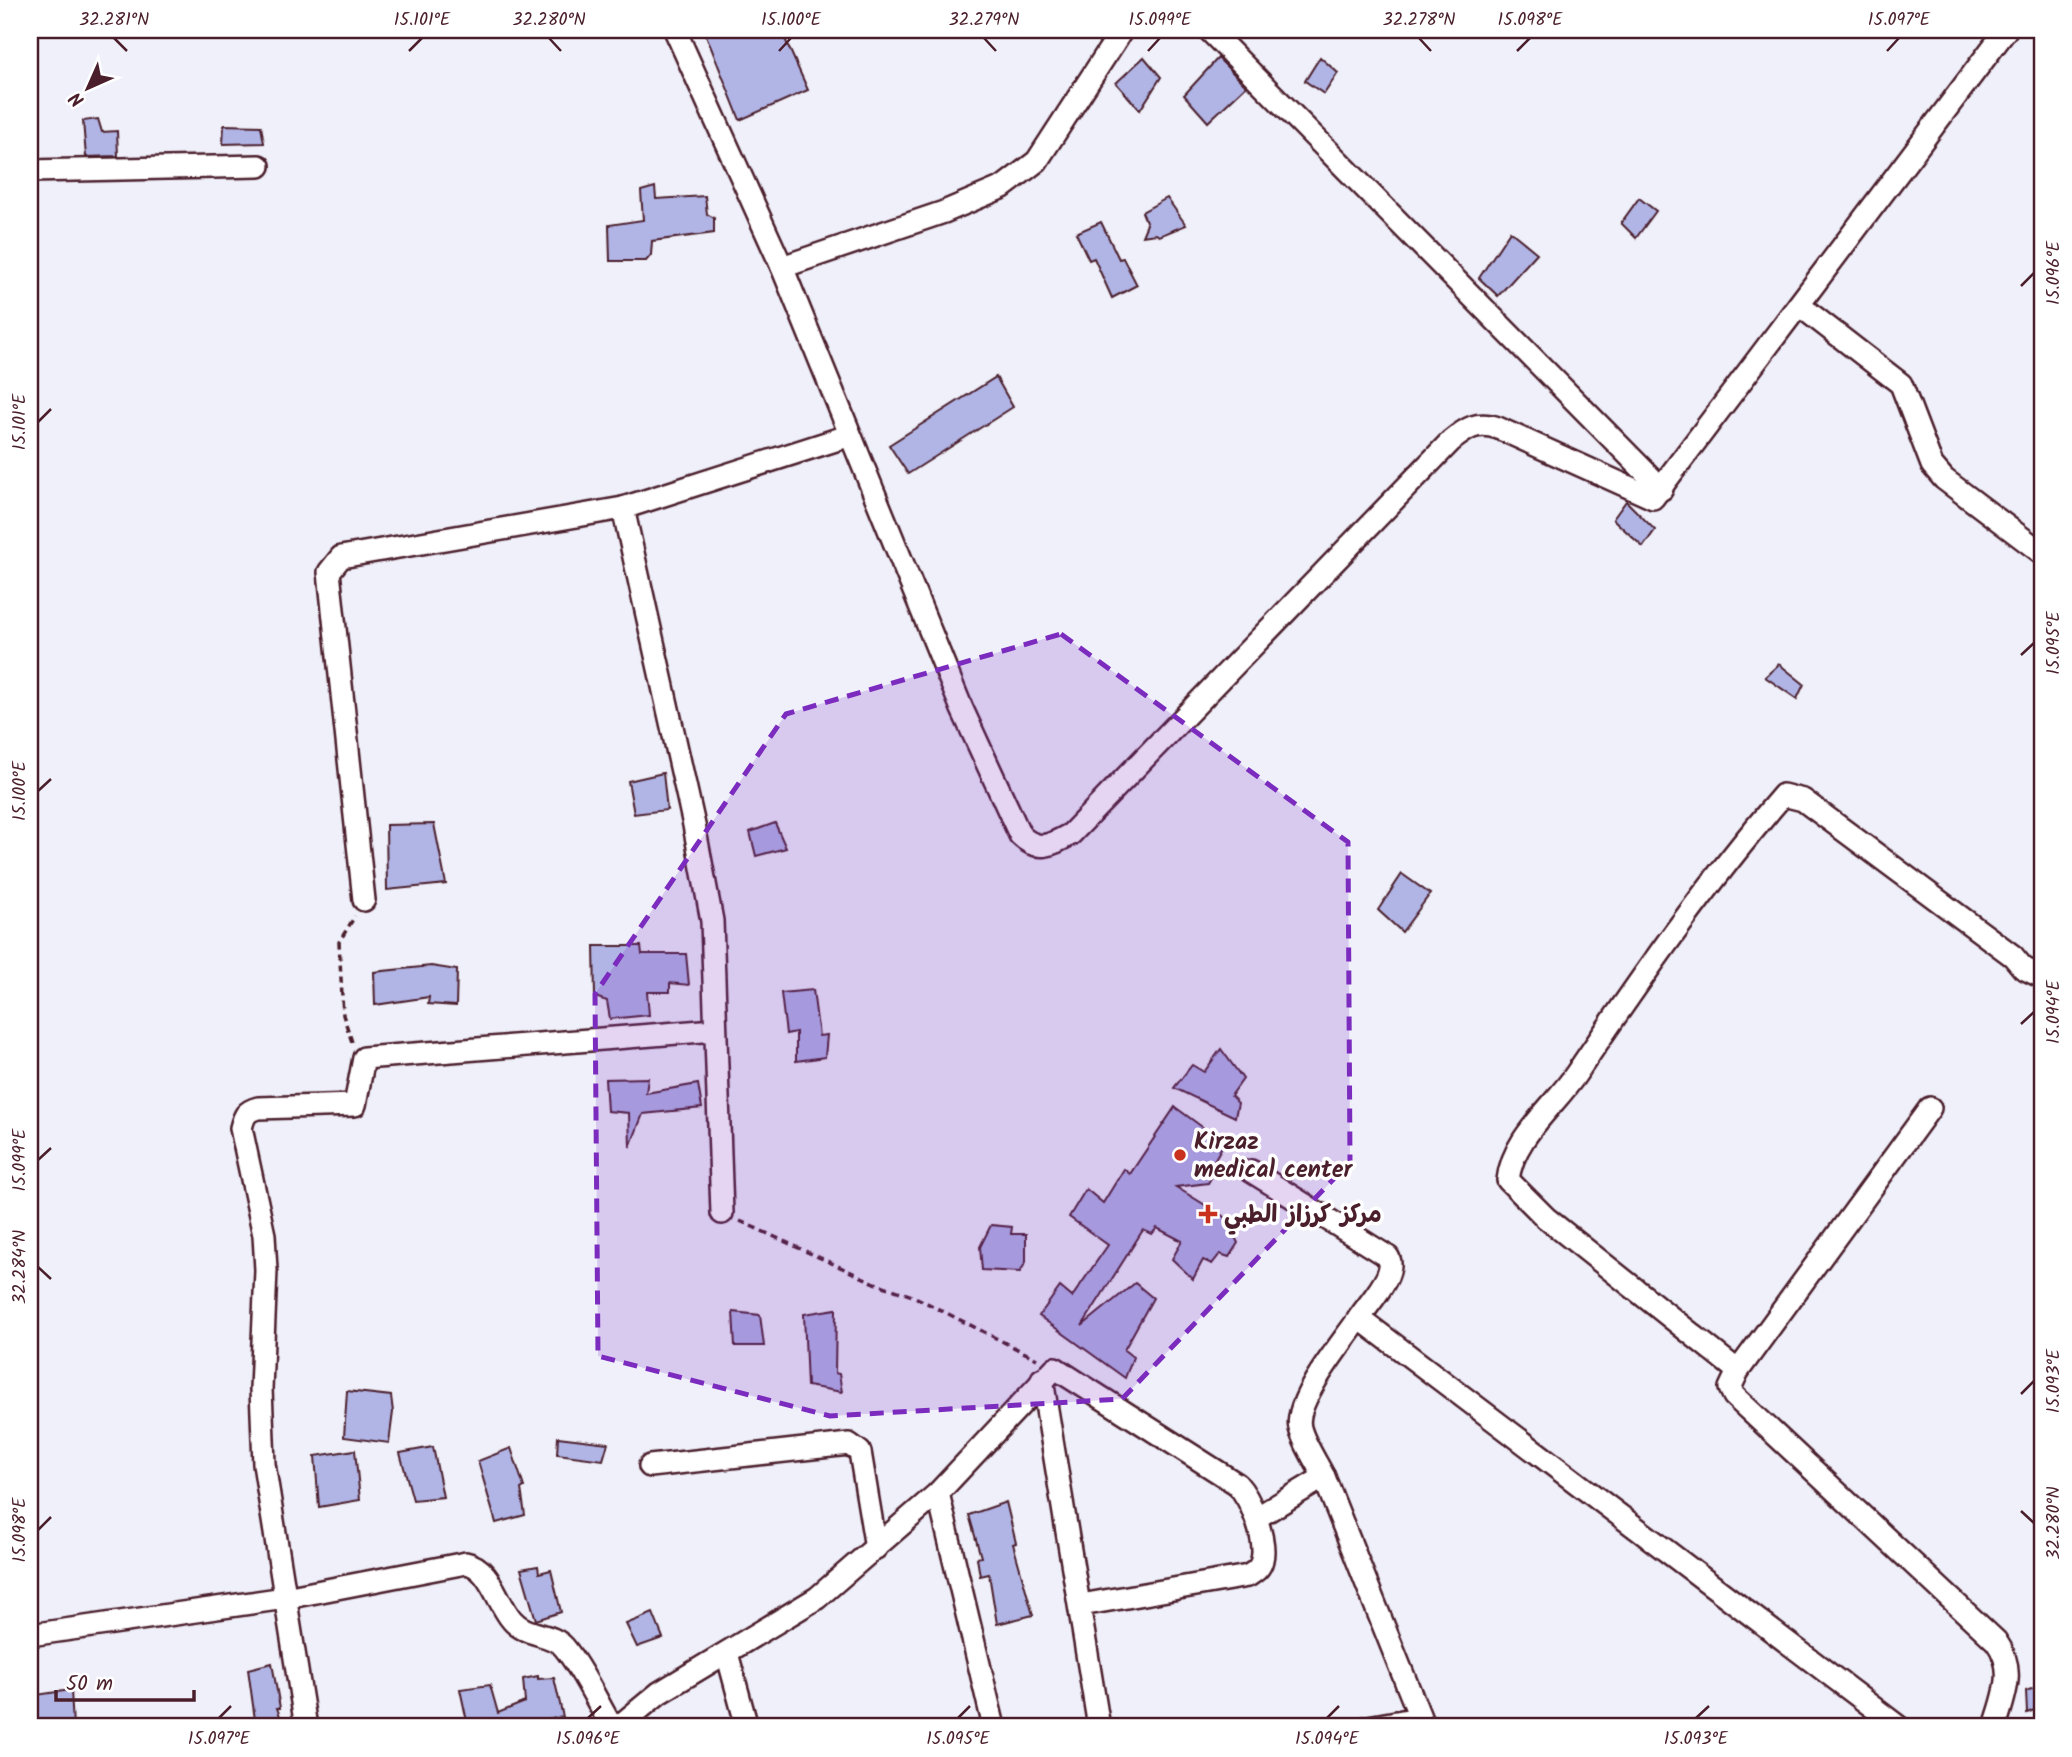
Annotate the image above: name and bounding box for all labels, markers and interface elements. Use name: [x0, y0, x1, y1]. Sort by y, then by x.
text: 32.281°N: [79, 6, 149, 35]
text: 15.101°E: [394, 6, 451, 35]
text: 32.280°N: [512, 6, 586, 35]
text: 15.100°E: [761, 6, 821, 35]
text: 32.279°N: [949, 6, 1019, 35]
text: 15.099°E: [1129, 6, 1192, 35]
text: 32.278°N: [1383, 6, 1455, 35]
text: 15.098°E: [1498, 6, 1563, 35]
text: 15.097°E: [1868, 6, 1931, 35]
north arrow: [52, 52, 122, 122]
text: N: [63, 84, 92, 113]
text: 15.096°E: [2040, 241, 2069, 305]
text: 15.101°E: [6, 393, 35, 450]
text: 15.095°E: [2040, 611, 2069, 675]
text: 15.100°E: [6, 761, 35, 821]
text: 15.094°E: [2040, 980, 2069, 1044]
place label: Kirzaz medical center: [1194, 1123, 1353, 1190]
text: 15.099°E: [6, 1128, 35, 1191]
marker: Kirzaz medical center: [1172, 1147, 1188, 1163]
place label: مركز كرزاز الطبي: [1224, 1196, 1382, 1235]
marker: مركز كرزاز الطبي: [1198, 1204, 1218, 1224]
text: 32.284°N: [6, 1230, 35, 1304]
text: 15.093°E: [2040, 1348, 2069, 1413]
text: 32.280°N: [2040, 1486, 2069, 1560]
text: 15.098°E: [6, 1497, 35, 1562]
scale bar: [56, 1659, 194, 1703]
text: 50 m: [66, 1668, 113, 1701]
text: 15.097°E: [188, 1725, 251, 1754]
text: 15.096°E: [556, 1725, 620, 1754]
text: 15.095°E: [926, 1725, 990, 1754]
text: 15.094°E: [1295, 1725, 1359, 1754]
text: 15.093°E: [1664, 1725, 1729, 1754]

